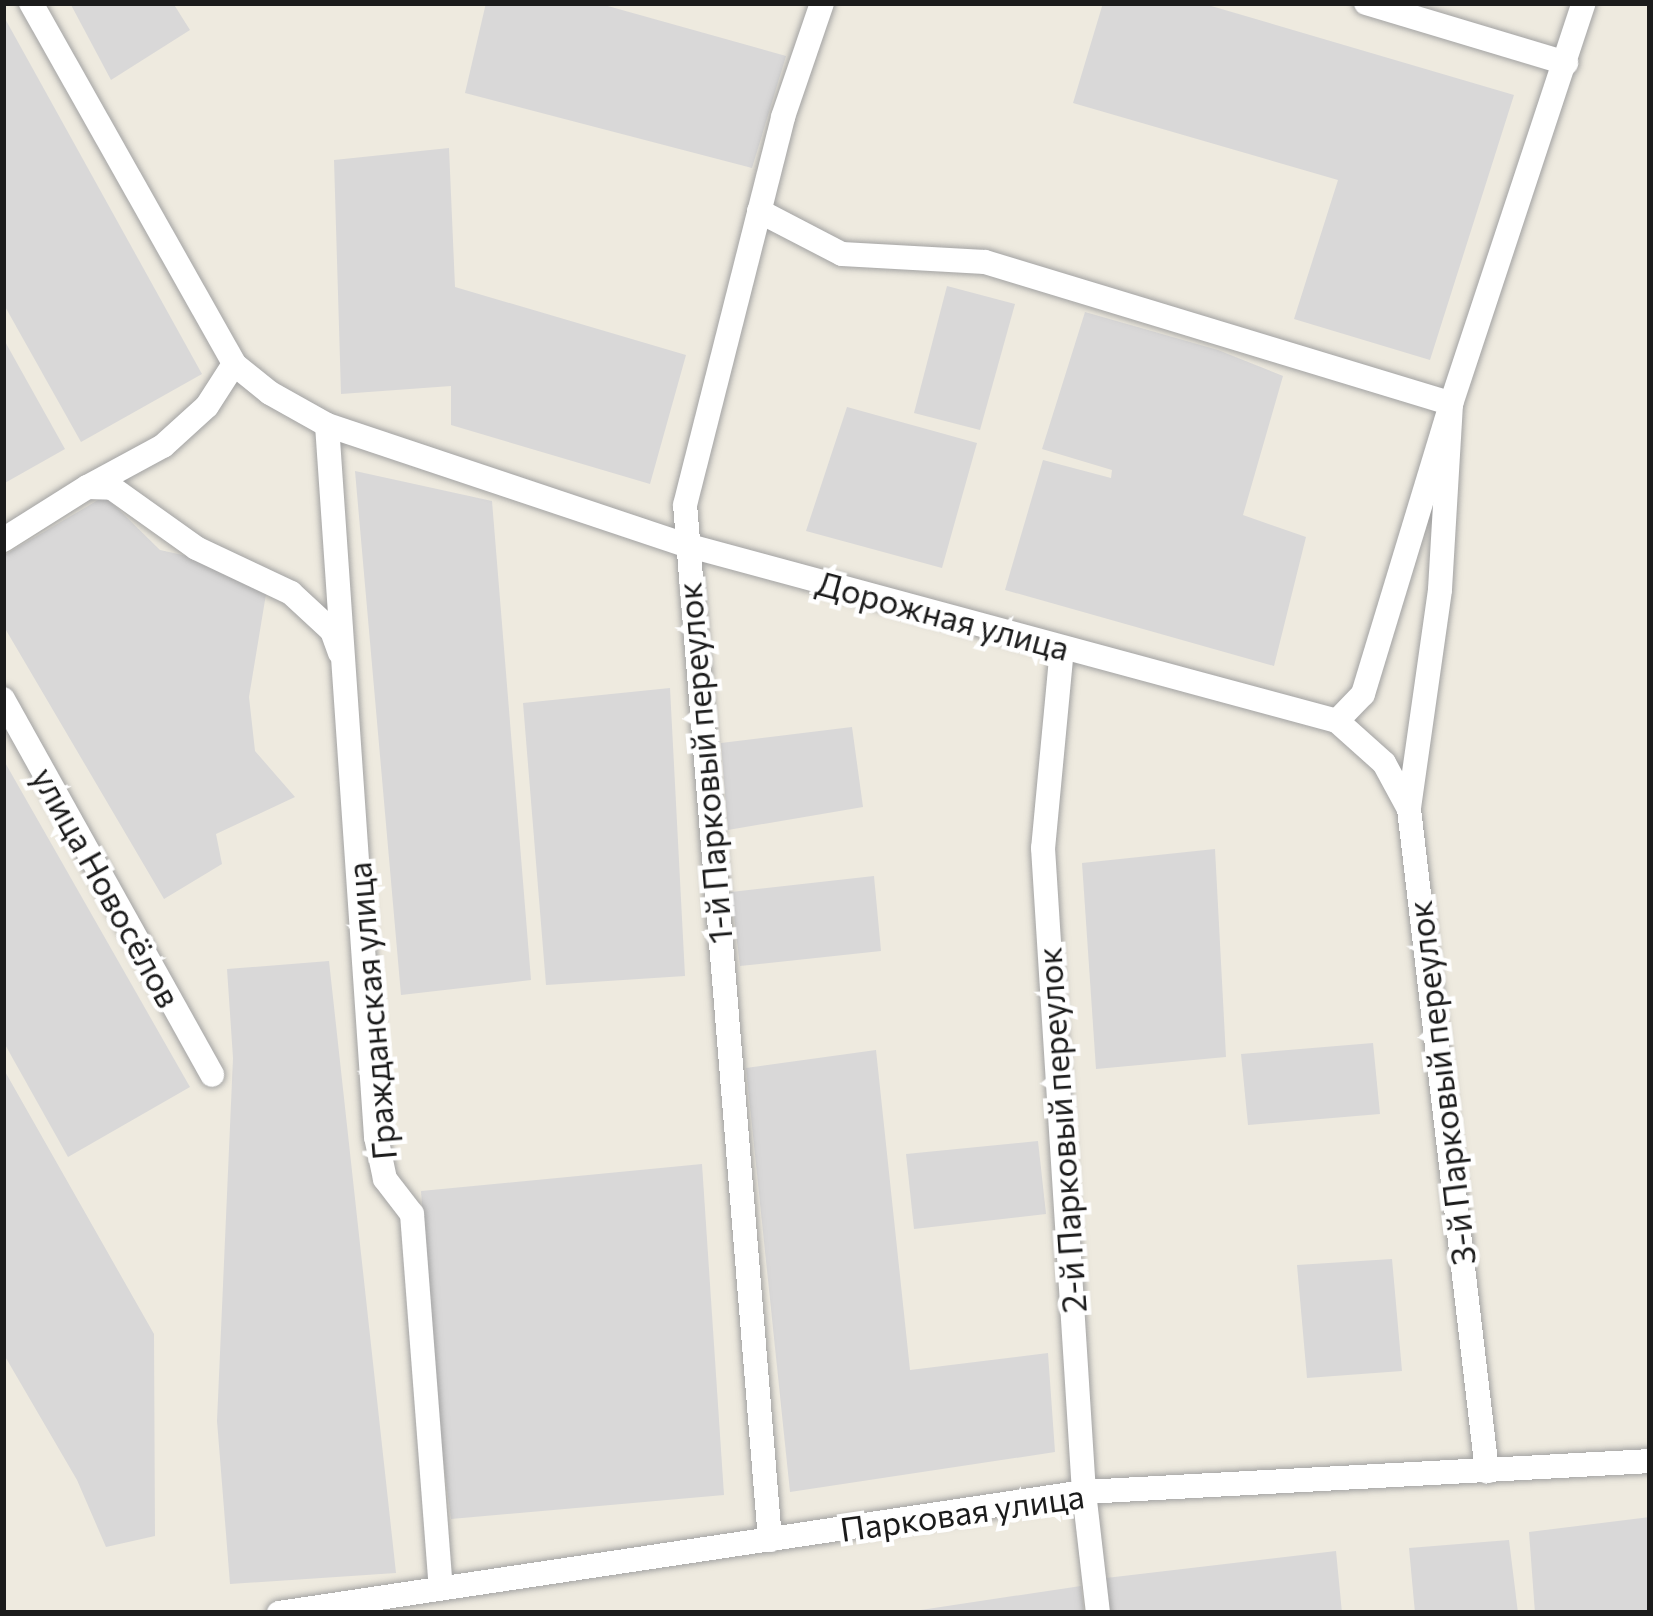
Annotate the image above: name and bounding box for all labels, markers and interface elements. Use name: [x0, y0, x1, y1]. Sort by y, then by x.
street label: Дорожная улица: [812, 562, 1074, 668]
street label: 1-й Парковый переулок: [668, 581, 740, 945]
street label: улица Новосёлов: [25, 760, 189, 1014]
street label: Гражданская улица: [338, 860, 404, 1162]
street label: 3-й Парковый переулок: [1399, 898, 1483, 1268]
street label: 2-й Парковый переулок: [1028, 946, 1094, 1314]
street label: Парковая улица: [837, 1475, 1087, 1549]

